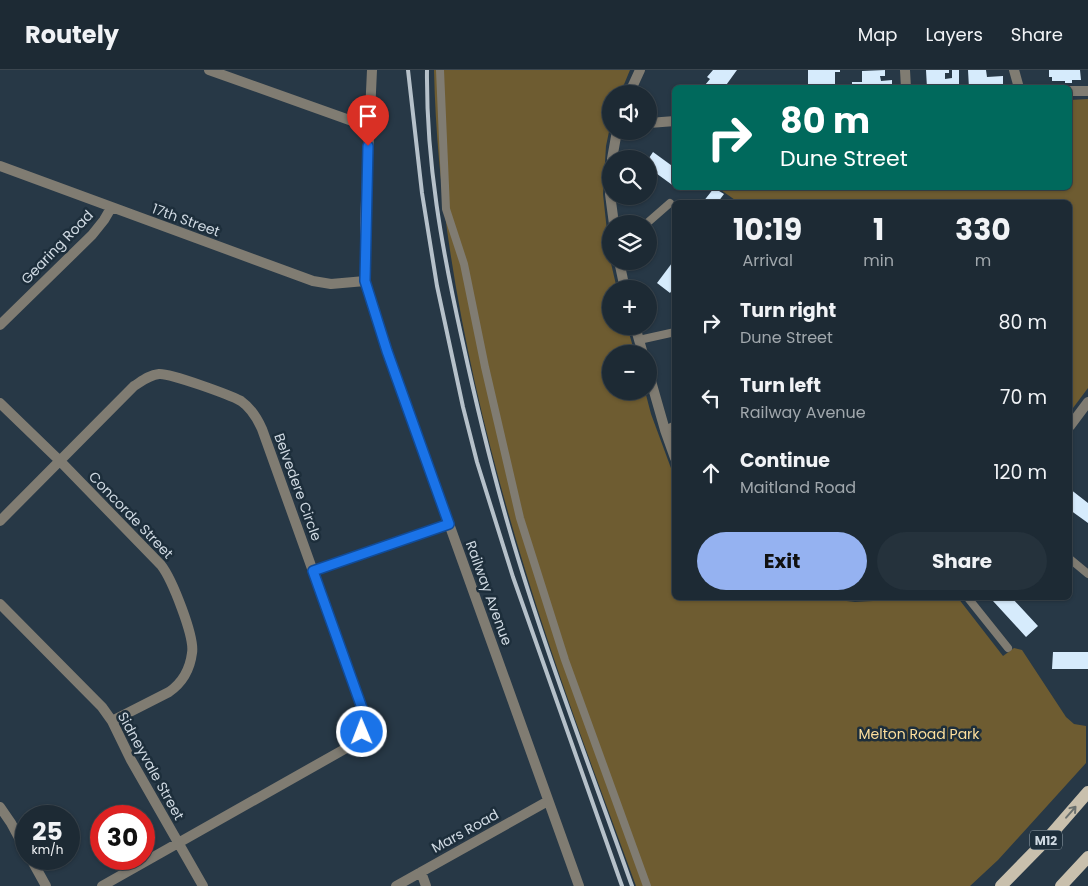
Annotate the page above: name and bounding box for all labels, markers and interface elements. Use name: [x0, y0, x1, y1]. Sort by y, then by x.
text: Routely: [25, 18, 119, 51]
text: Map: [858, 22, 898, 47]
text: Layers: [926, 22, 983, 47]
text: Share: [1011, 22, 1063, 47]
map controls: [602, 85, 657, 400]
button: sound: [602, 85, 657, 140]
pin: [347, 95, 389, 146]
text: 80 m: [780, 96, 870, 145]
icon: arrive: [354, 102, 382, 130]
icon: right: [697, 105, 762, 170]
text: Dune Street: [780, 143, 908, 174]
button: search: [602, 150, 657, 205]
street label: 17th Street: [149, 198, 223, 242]
street label: Gearing Road: [16, 205, 98, 289]
text: 10:19: [733, 208, 802, 251]
text: 1: [873, 208, 884, 251]
text: 330: [955, 208, 1011, 251]
button: layers: [602, 215, 657, 270]
text: Arrival: [742, 249, 793, 272]
text: min: [863, 249, 894, 272]
text: m: [975, 249, 991, 272]
button: +: [602, 280, 657, 335]
text: Turn right: [740, 297, 836, 324]
icon: right: [697, 309, 725, 337]
text: 80 m: [998, 309, 1047, 336]
text: Dune Street: [740, 326, 833, 349]
button: −: [602, 345, 657, 400]
text: Turn left: [740, 372, 821, 399]
icon: left: [697, 384, 725, 412]
text: 70 m: [1000, 384, 1047, 411]
text: Railway Avenue: [740, 401, 866, 424]
street label: Belvedere Circle: [269, 430, 327, 544]
text: Continue: [740, 447, 830, 474]
icon: ahead: [697, 459, 725, 487]
text: 120 m: [993, 459, 1047, 486]
street label: Concorde Street: [84, 467, 178, 563]
text: Maitland Road: [740, 476, 856, 499]
button: Exit: [697, 532, 867, 590]
button: Share: [877, 532, 1047, 590]
street label: Railway Avenue: [461, 538, 517, 648]
position arrow: [335, 705, 387, 757]
street label: Sidneyvale Street: [113, 708, 189, 824]
park label: Melton Road Park: [858, 724, 980, 744]
street label: Mars Road: [428, 804, 502, 858]
speed limit sign: 30: [90, 805, 155, 870]
one-way arrow: [1065, 806, 1076, 819]
text: 25: [32, 814, 63, 849]
road number: M12: [1030, 830, 1062, 850]
text: km/h: [32, 841, 63, 858]

